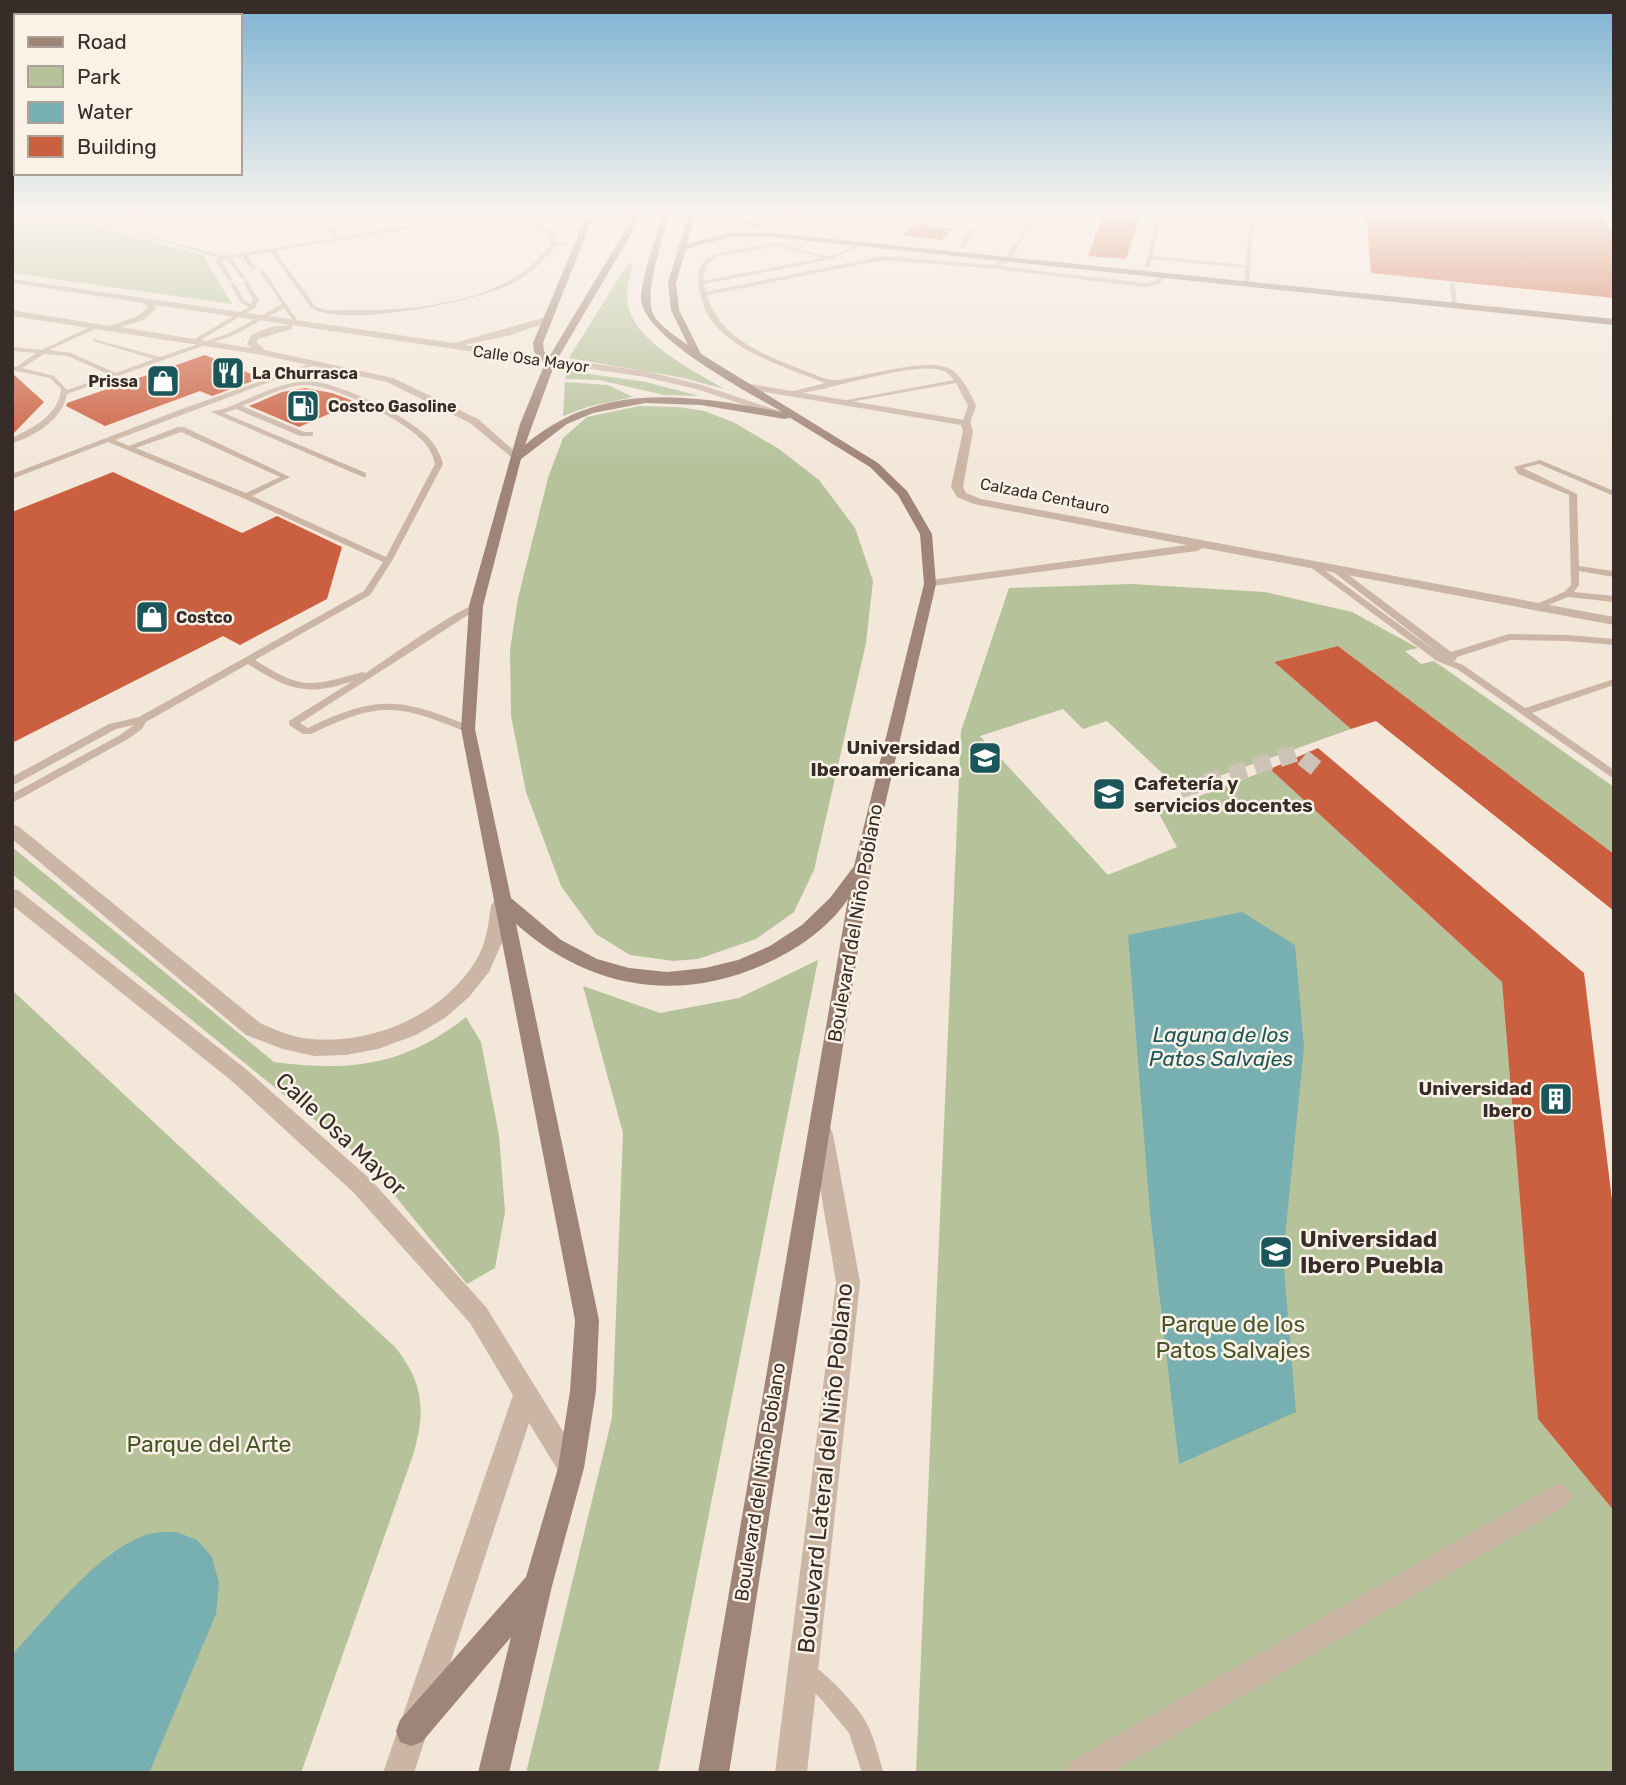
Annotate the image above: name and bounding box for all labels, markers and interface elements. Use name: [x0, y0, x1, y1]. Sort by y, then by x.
legend: [14, 14, 242, 175]
text: Road: [77, 29, 127, 54]
text: Park: [77, 64, 121, 89]
text: Water: [77, 99, 133, 124]
text: Building: [77, 134, 157, 159]
street label: Calle Osa Mayor: [472, 341, 590, 377]
restaurant icon: La Churrasca: [209, 354, 247, 392]
shop icon: Prissa: [144, 362, 182, 400]
place label: La Churrasca: [252, 364, 358, 383]
place label: Prissa: [88, 372, 138, 391]
fuel station icon: Costco Gasoline: [284, 387, 322, 425]
place label: Costco Gasoline: [328, 397, 456, 416]
street label: Calzada Centauro: [979, 474, 1111, 518]
shop icon: Costco: [133, 598, 171, 636]
place label: Costco: [176, 608, 233, 627]
place label: Universidad Iberoamericana: [811, 736, 960, 781]
school or university icon: Universidad Iberoamericana: [966, 739, 1004, 777]
place label: Cafetería y servicios docentes: [1134, 772, 1313, 817]
school or university icon: Cafetería y servicios docentes: [1090, 775, 1128, 813]
street label: Boulevard del Niño Poblano: [823, 802, 887, 1044]
water label: Laguna de los Patos Salvajes: [1149, 1022, 1293, 1071]
street label: Calle Osa Mayor: [270, 1066, 412, 1202]
place label: Universidad Ibero: [1419, 1077, 1532, 1122]
building icon: Universidad Ibero: [1537, 1080, 1575, 1118]
place label: Universidad Ibero Puebla: [1300, 1225, 1444, 1279]
school or university icon: Universidad Ibero Puebla: [1257, 1233, 1295, 1271]
street label: Boulevard Lateral del Niño Poblano: [792, 1281, 858, 1655]
park label: Parque de los Patos Salvajes: [1156, 1310, 1310, 1364]
street label: Boulevard del Niño Poblano: [730, 1361, 790, 1603]
park label: Parque del Arte: [126, 1430, 292, 1458]

